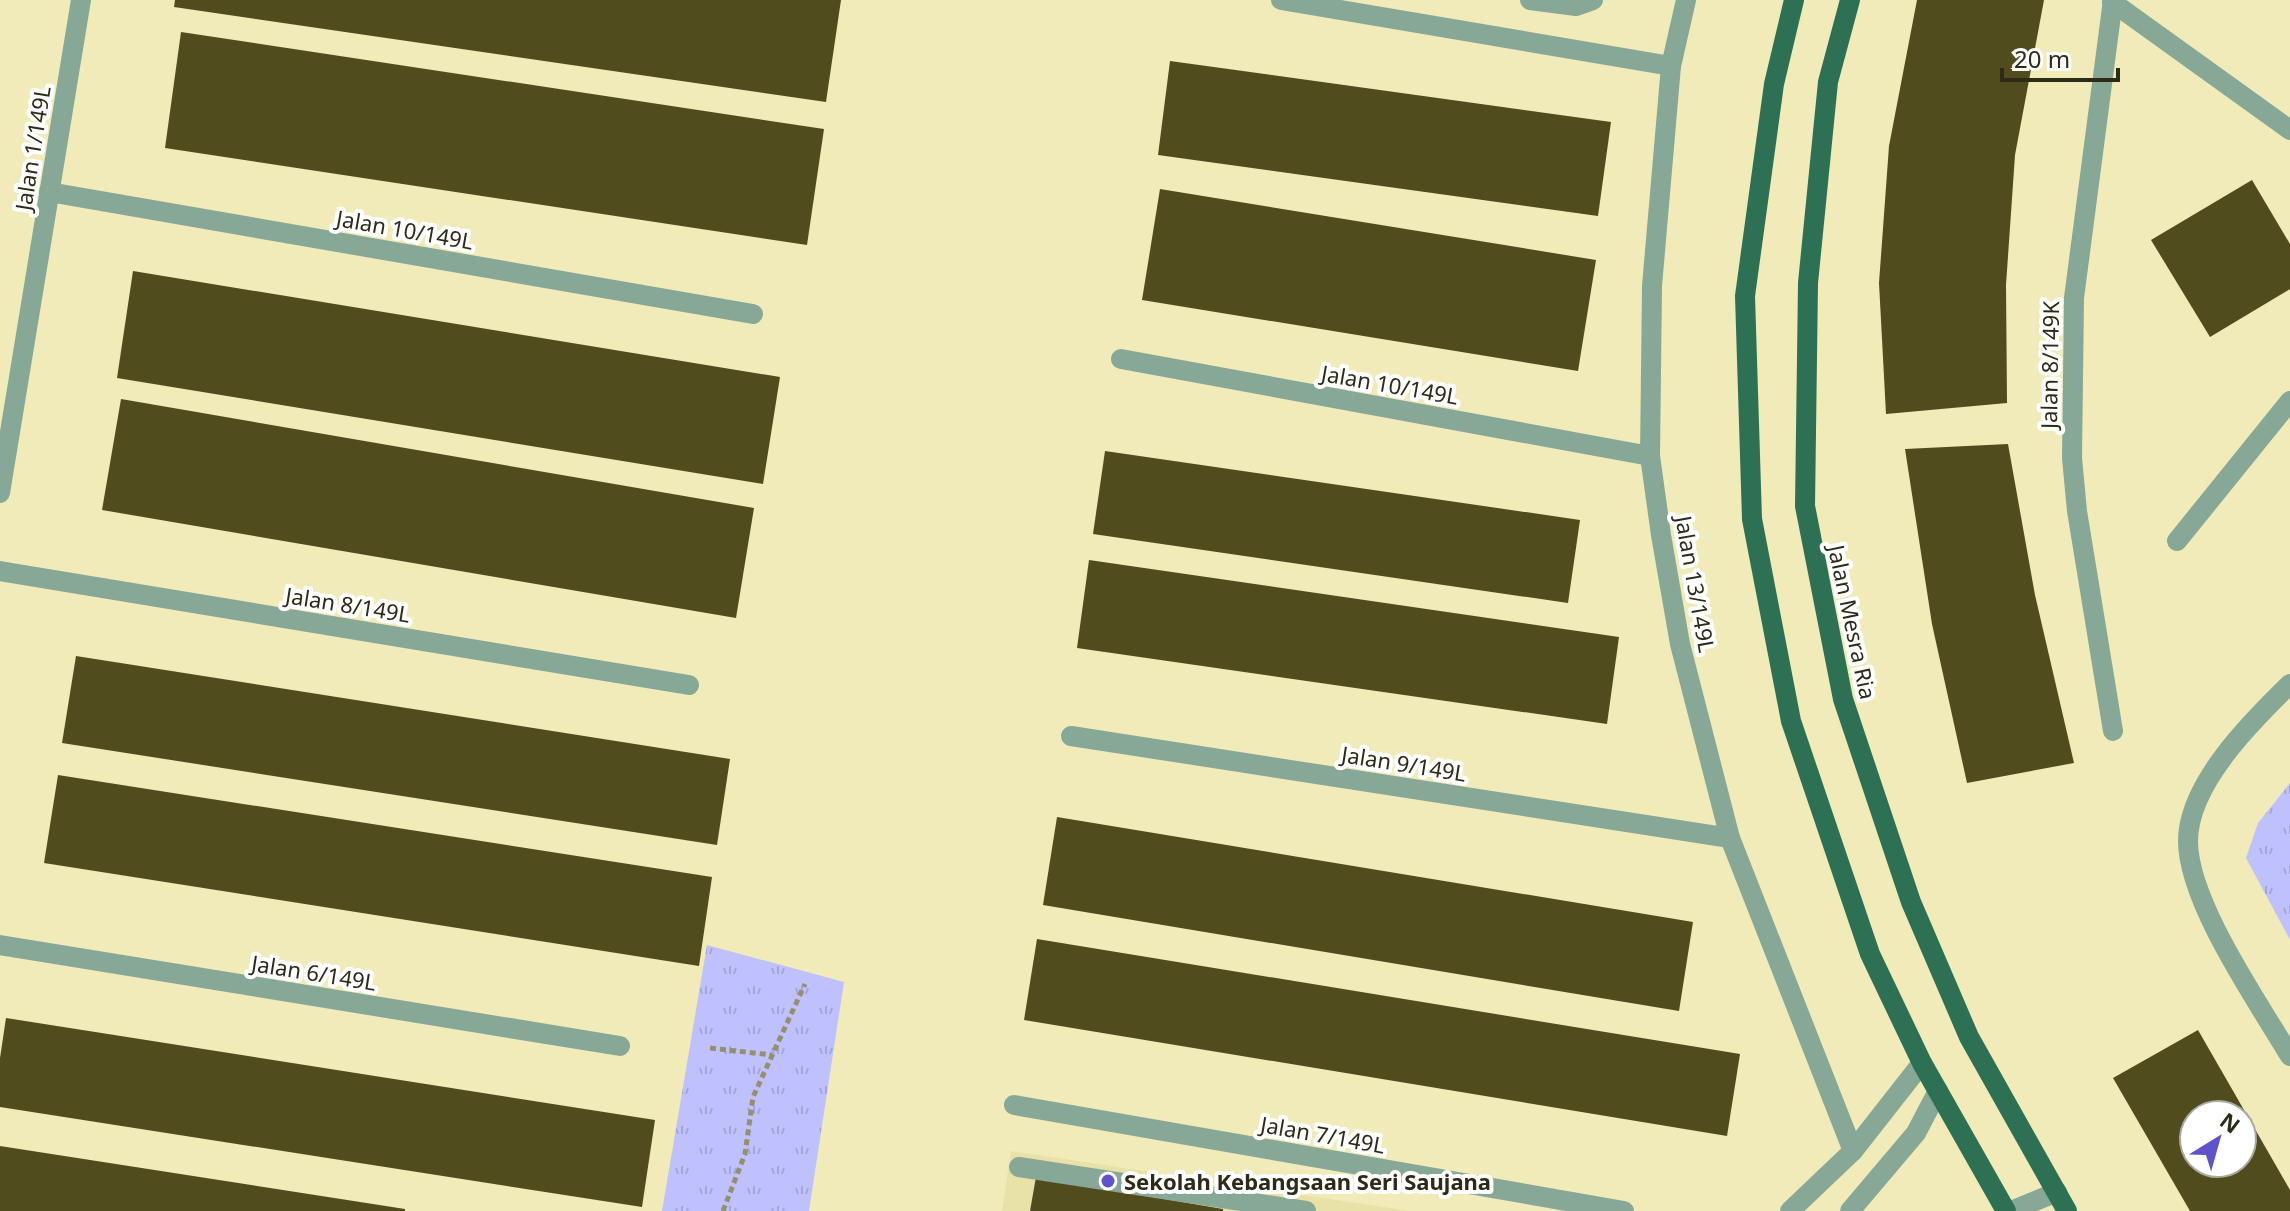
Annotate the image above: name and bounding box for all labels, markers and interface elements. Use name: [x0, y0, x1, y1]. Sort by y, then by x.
scale bar: [2002, 32, 2118, 82]
text: 20 m: [2014, 42, 2070, 75]
street label: Jalan 1/149L: [7, 84, 57, 214]
street label: Jalan 10/149L: [332, 202, 476, 256]
street label: Jalan 8/149K: [2033, 300, 2065, 431]
street label: Jalan 10/149L: [1317, 357, 1461, 411]
street label: Jalan 13/149L: [1669, 511, 1723, 655]
street label: Jalan Mesra Ria: [1822, 540, 1884, 702]
street label: Jalan 8/149L: [282, 579, 412, 629]
street label: Jalan 9/149L: [1338, 738, 1468, 788]
street label: Jalan 6/149L: [248, 947, 378, 997]
north arrow: [2178, 1099, 2258, 1179]
text: N: [2214, 1105, 2247, 1140]
street label: Jalan 7/149L: [1257, 1108, 1388, 1160]
place label: Sekolah Kebangsaan Seri Saujana: [1124, 1166, 1491, 1196]
marker: Sekolah Kebangsaan Seri Saujana: [1099, 1172, 1117, 1190]

